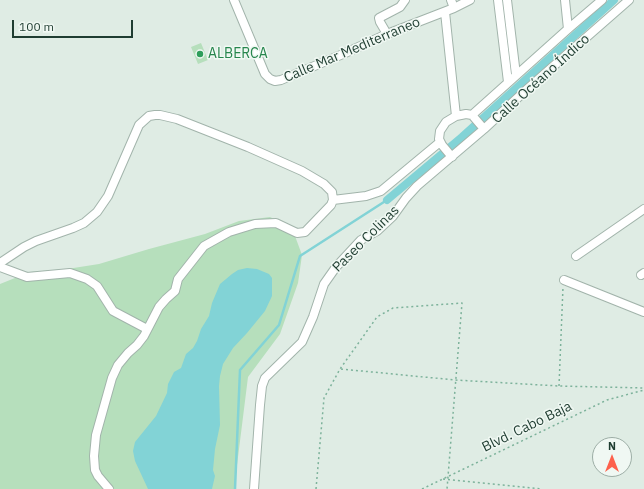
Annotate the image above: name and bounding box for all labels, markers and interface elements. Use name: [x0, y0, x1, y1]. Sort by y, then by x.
scale bar: [14, 12, 135, 38]
street label: Calle Mar Mediterraneo: [281, 14, 423, 86]
text: 100 m: [19, 19, 54, 34]
street label: Calle Océano Índico: [489, 31, 593, 127]
place label: ALBERCA: [208, 46, 268, 62]
marker: ALBERCA: [195, 49, 205, 59]
street label: Paseo Colinas: [329, 202, 403, 276]
street label: Blvd. Cabo Baja: [479, 398, 575, 456]
north arrow: [592, 437, 632, 477]
text: N: [608, 439, 616, 453]

